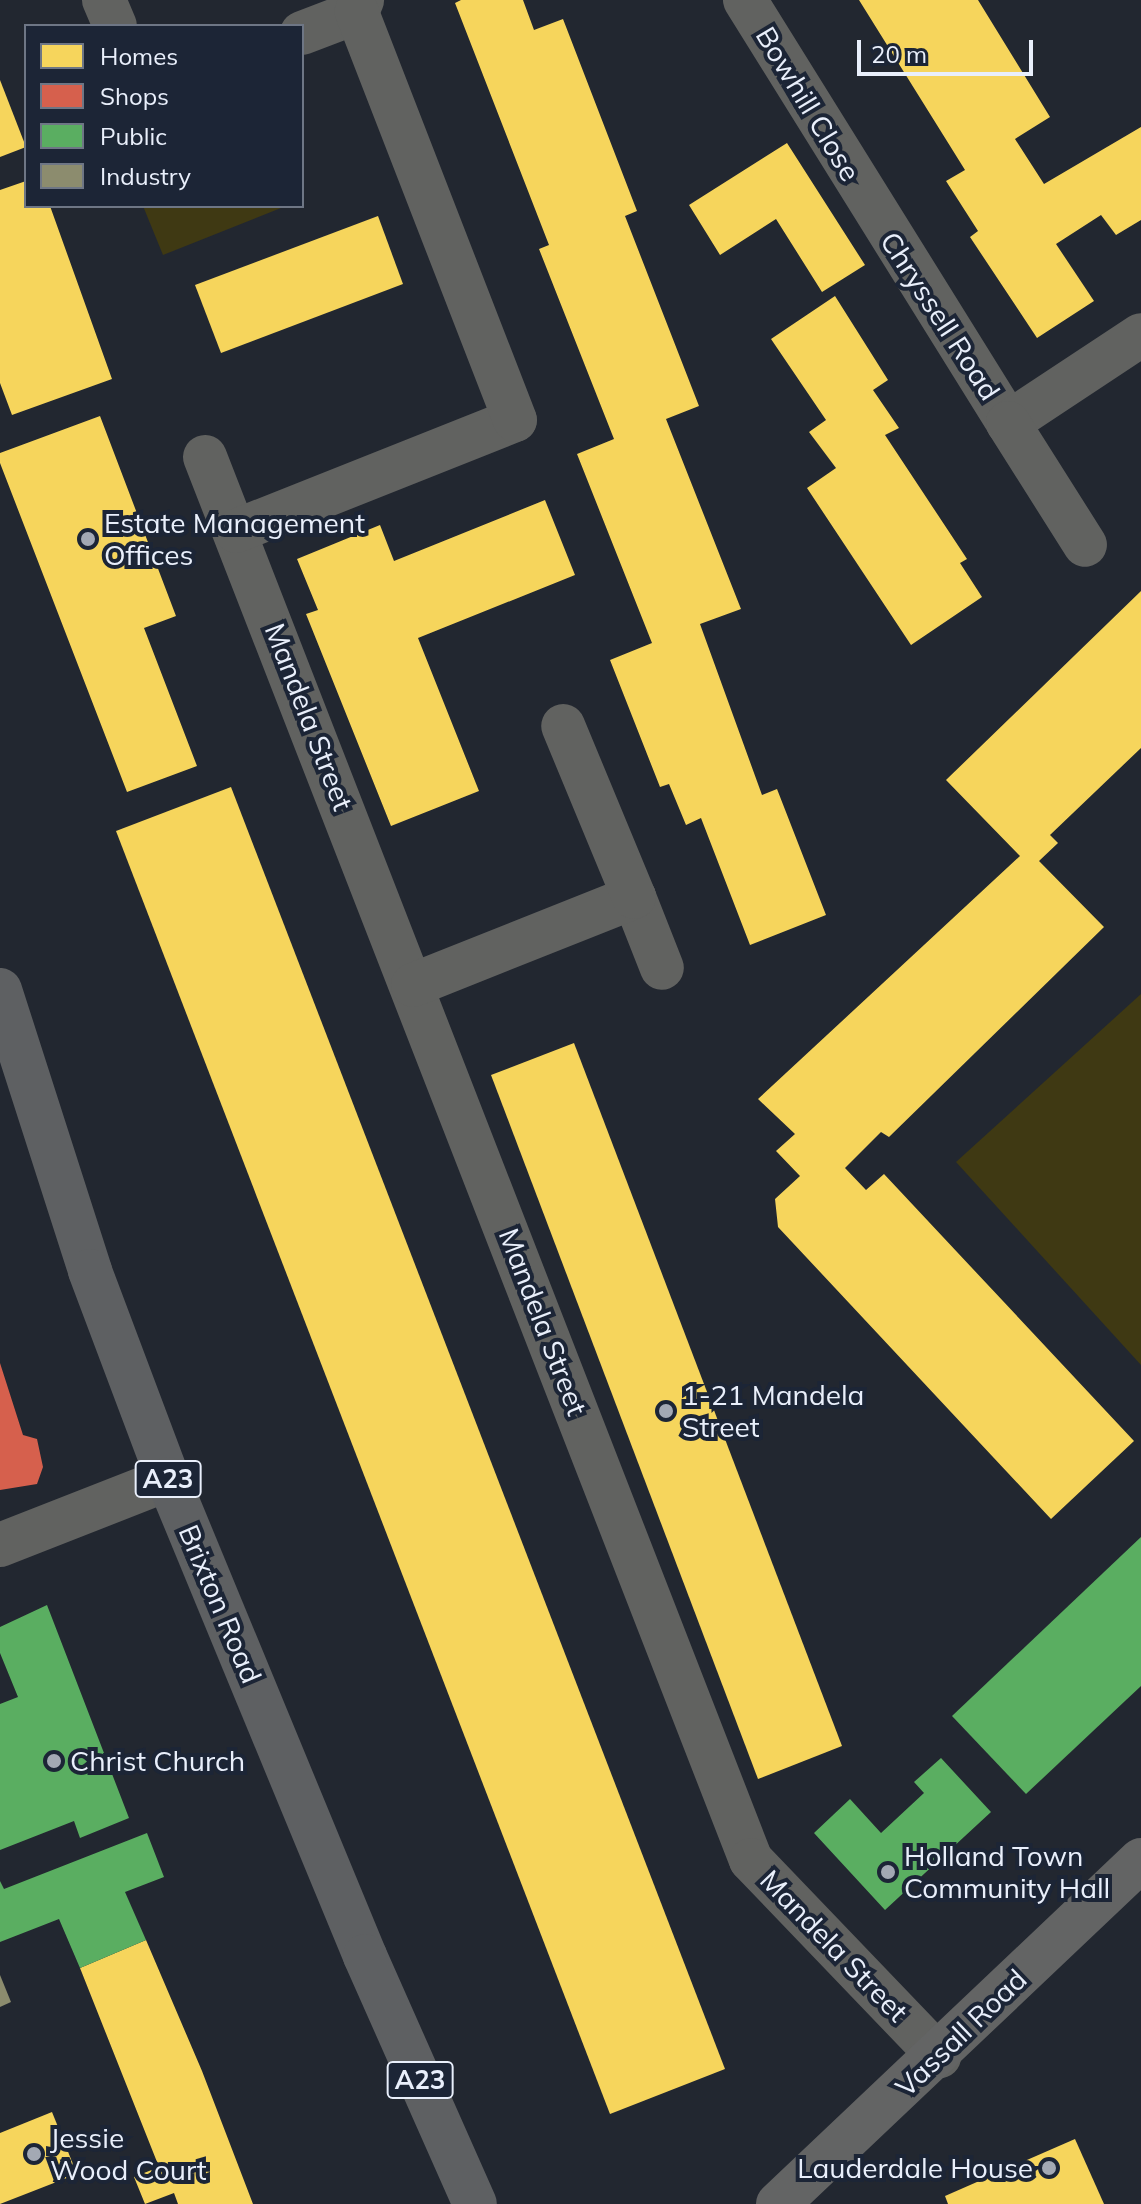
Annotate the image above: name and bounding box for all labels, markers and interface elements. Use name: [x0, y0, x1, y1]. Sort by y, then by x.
street label: Bowhill Close: [749, 21, 867, 187]
legend: [24, 24, 304, 208]
scale bar: [861, 24, 1037, 74]
text: 20 m: [871, 39, 927, 69]
text: Homes: [100, 41, 178, 71]
text: Shops: [100, 81, 169, 111]
text: Public: [100, 121, 167, 151]
text: Industry: [100, 161, 191, 191]
street label: Chryssell Road: [873, 226, 1007, 406]
place label: Estate Management Offices: [104, 506, 365, 572]
marker: Estate Management Offices: [79, 530, 97, 548]
street label: Mandela Street: [258, 619, 360, 815]
street label: Mandela Street: [492, 1224, 594, 1420]
place label: 1-21 Mandela Street: [682, 1378, 864, 1444]
marker: 1-21 Mandela Street: [657, 1402, 675, 1420]
road number: A23: [134, 1457, 202, 1501]
street label: Brixton Road: [172, 1520, 268, 1688]
place label: Christ Church: [70, 1744, 245, 1778]
marker: Christ Church: [45, 1752, 63, 1770]
place label: Holland Town Community Hall: [904, 1839, 1110, 1905]
street label: Mandela Street: [753, 1863, 915, 2029]
marker: Holland Town Community Hall: [879, 1863, 897, 1881]
street label: Vassall Road: [889, 1962, 1033, 2104]
road number: A23: [386, 2058, 454, 2102]
place label: Jessie Wood Court: [50, 2121, 207, 2187]
marker: Jessie Wood Court: [25, 2145, 43, 2163]
place label: Lauderdale House: [797, 2151, 1033, 2185]
marker: Lauderdale House: [1040, 2159, 1058, 2177]

